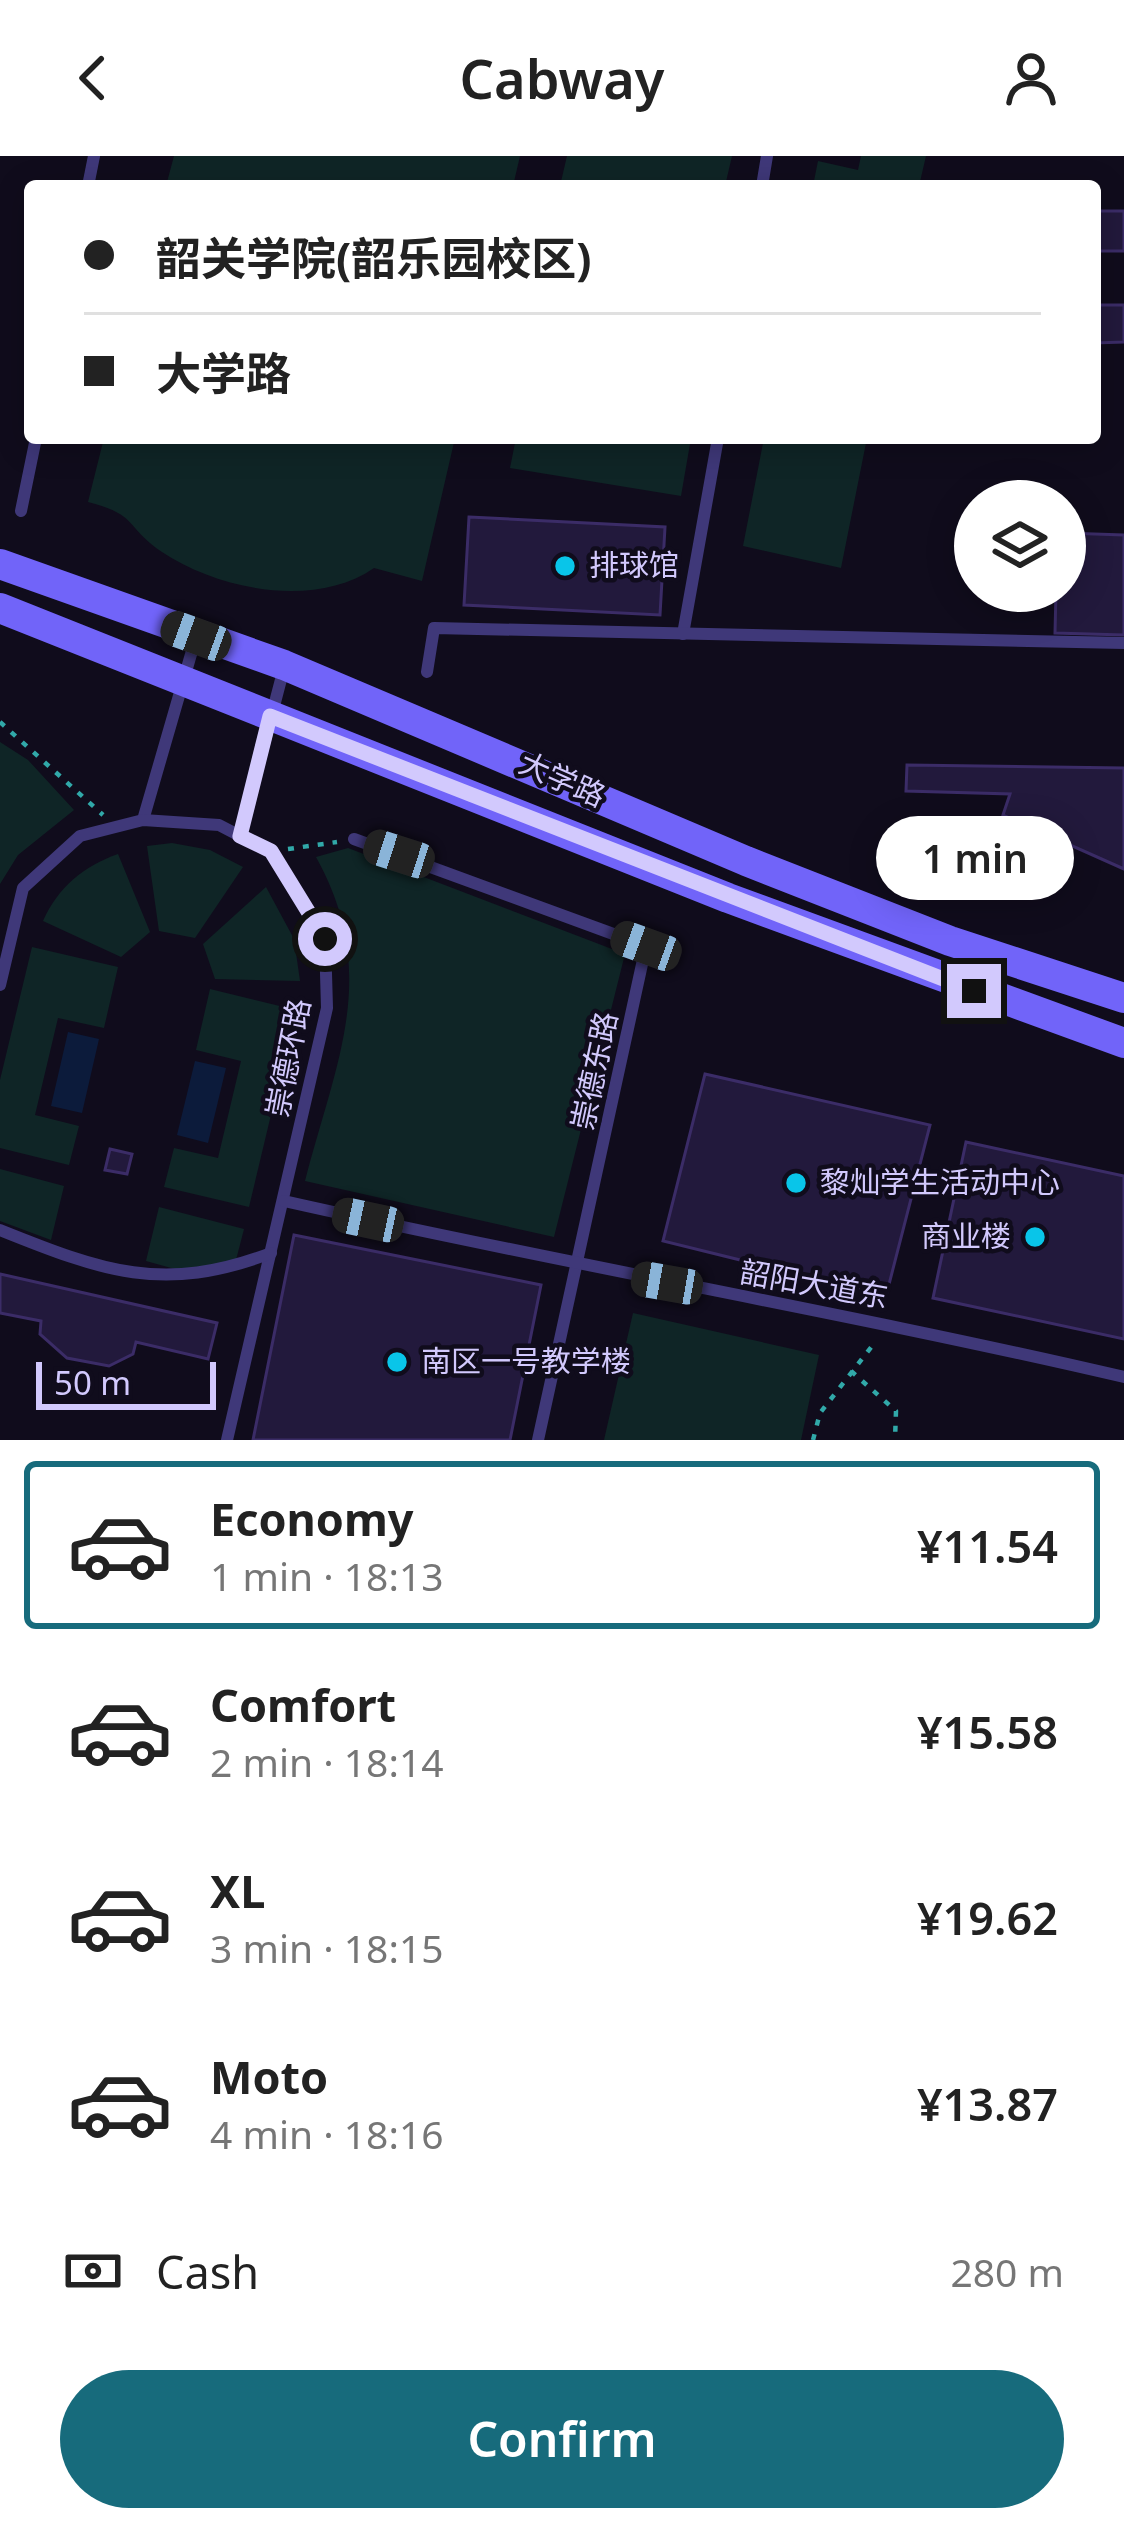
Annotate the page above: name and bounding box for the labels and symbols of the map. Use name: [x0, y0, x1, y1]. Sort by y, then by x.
place label: 排球馆: [589, 544, 679, 585]
marker: 排球馆: [552, 553, 578, 579]
car: [156, 607, 236, 665]
street label: 大学路: [513, 742, 612, 816]
callout: 1 min: [875, 817, 1073, 901]
car: [359, 826, 439, 882]
route start: [298, 912, 352, 966]
car: [606, 917, 686, 975]
route end: [947, 964, 1001, 1018]
street label: 崇德环路: [256, 995, 319, 1121]
street label: 崇德东路: [561, 1008, 626, 1134]
place label: 黎灿学生活动中心: [820, 1161, 1060, 1202]
marker: 黎灿学生活动中心: [783, 1170, 809, 1196]
car: [329, 1195, 407, 1245]
place label: 商业楼: [921, 1215, 1011, 1256]
marker: 商业楼: [1022, 1224, 1048, 1250]
street label: 韶阳大道东: [737, 1250, 892, 1317]
car: [628, 1259, 706, 1307]
place label: 南区一号教学楼: [421, 1340, 631, 1381]
marker: 南区一号教学楼: [384, 1349, 410, 1375]
scale bar: [36, 1356, 216, 1409]

